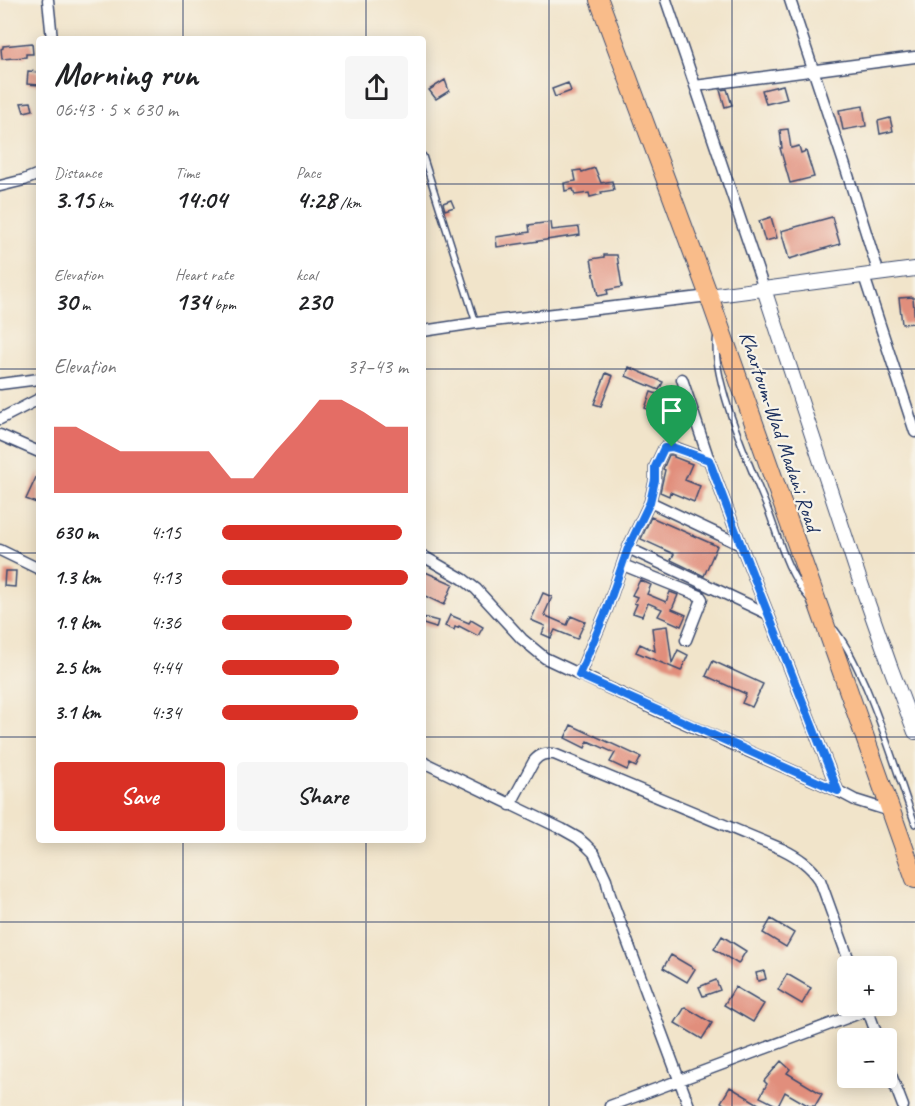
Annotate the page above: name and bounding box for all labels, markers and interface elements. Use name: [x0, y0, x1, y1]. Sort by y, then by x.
text: Morning run: [54, 53, 198, 95]
button: share: [345, 56, 408, 119]
text: 06:43 · 5 × 630 m: [54, 97, 178, 122]
text: Distance: [54, 163, 102, 183]
text: Time: [175, 163, 199, 183]
text: Pace: [296, 163, 321, 183]
text: 3.15: [54, 183, 94, 216]
text: 14:04: [175, 183, 227, 216]
text: 4:28: [296, 183, 336, 216]
text: km: [94, 193, 113, 213]
text: /km: [336, 193, 361, 213]
text: Elevation: [54, 265, 103, 285]
text: Heart rate: [175, 265, 233, 285]
text: kcal: [296, 265, 317, 285]
text: 30: [54, 285, 77, 318]
text: 134: [175, 285, 210, 318]
text: 230: [296, 285, 331, 318]
text: m: [77, 295, 90, 315]
text: bpm: [210, 295, 236, 315]
street label: Khartoum-Wad Madani Road: [734, 328, 828, 538]
text: Elevation: [54, 354, 116, 379]
text: 37–43 m: [347, 354, 408, 379]
pin: [646, 385, 697, 447]
icon: arrive: [655, 394, 688, 427]
text: 630 m: [54, 520, 98, 545]
text: 4:15: [150, 520, 181, 545]
text: 1.3 km: [54, 565, 101, 590]
text: 4:13: [150, 565, 181, 590]
text: 1.9 km: [54, 610, 100, 635]
text: 4:36: [150, 610, 181, 635]
text: 2.5 km: [54, 655, 100, 680]
text: 4:44: [150, 655, 181, 680]
text: 3.1 km: [54, 700, 101, 725]
text: 4:34: [150, 700, 181, 725]
button: Save: [54, 762, 225, 831]
button: Share: [237, 762, 408, 831]
map controls: [837, 956, 897, 1088]
button: +: [837, 956, 897, 1016]
button: −: [837, 1028, 897, 1088]

